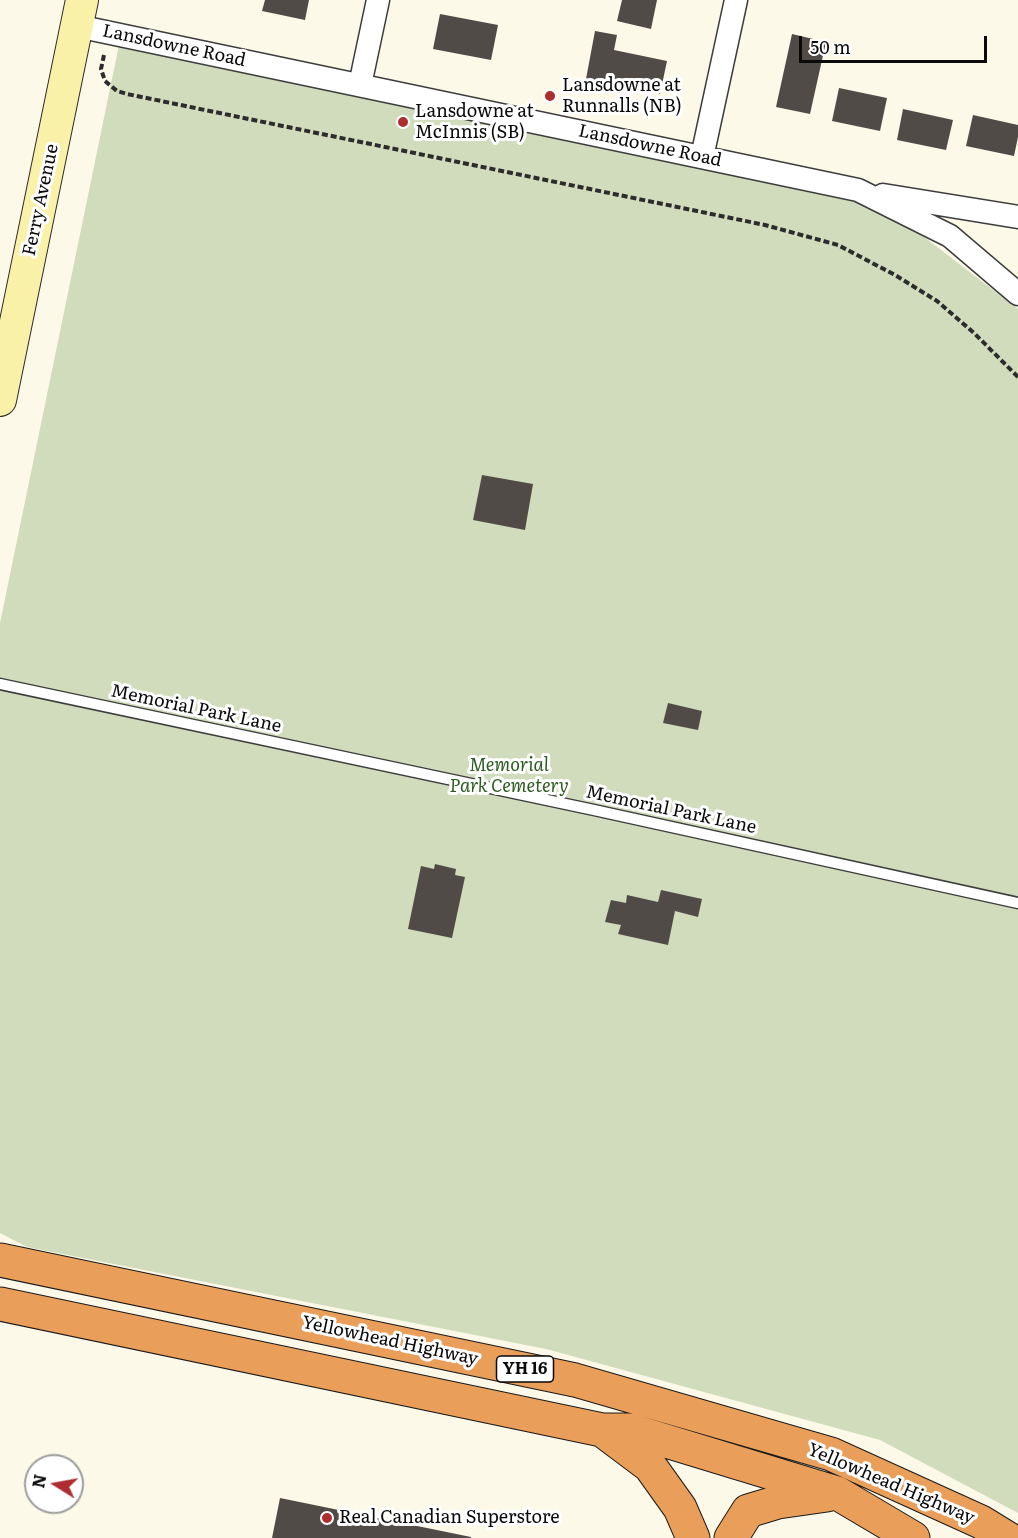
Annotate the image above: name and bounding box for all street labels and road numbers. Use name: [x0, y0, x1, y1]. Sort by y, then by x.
street label: Lansdowne Road: [100, 20, 248, 72]
street label: Lansdowne Road: [576, 120, 724, 172]
street label: Ferry Avenue: [19, 142, 63, 258]
street label: Memorial Park Lane: [109, 680, 283, 738]
street label: Memorial Park Lane: [584, 781, 758, 839]
street label: Yellowhead Highway: [300, 1312, 480, 1370]
road number: YH 16: [496, 1356, 554, 1382]
street label: Yellowhead Highway: [804, 1439, 978, 1529]

